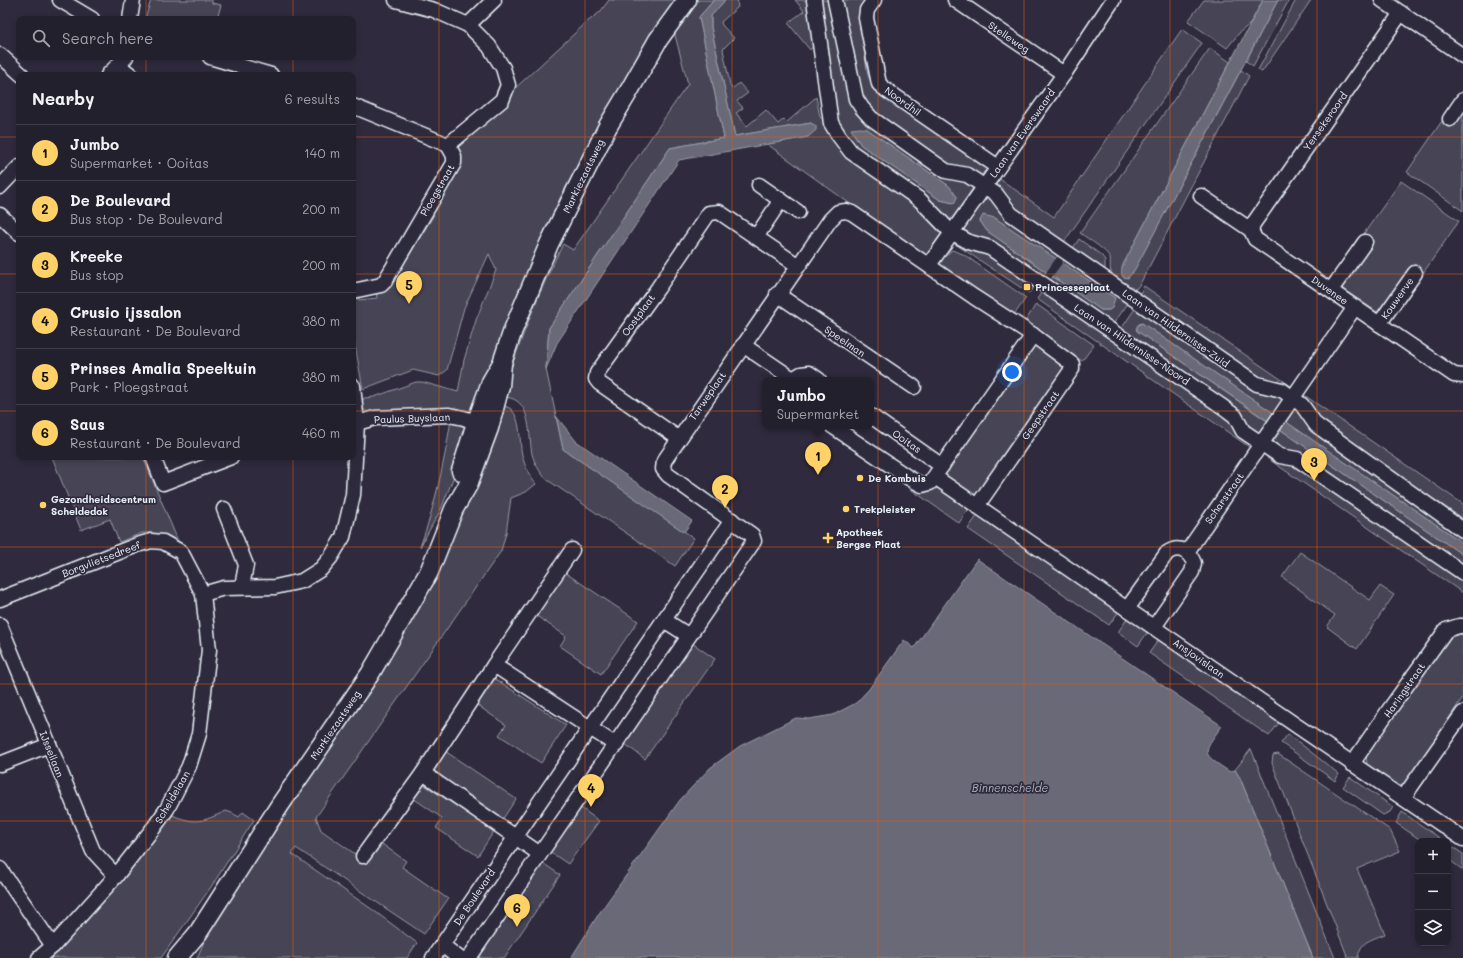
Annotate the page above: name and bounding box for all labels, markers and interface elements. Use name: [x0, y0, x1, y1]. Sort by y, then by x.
search box: [16, 16, 356, 60]
street label: Stelleweg: [986, 18, 1033, 56]
icon: search: [30, 27, 52, 49]
text: Search here: [62, 28, 153, 48]
street label: Noordhil: [882, 83, 924, 119]
street label: Laan van Everswaard: [986, 86, 1058, 180]
text: Nearby: [32, 87, 94, 109]
street label: Yersekeroord: [1300, 89, 1350, 153]
text: 6 results: [285, 90, 340, 107]
text: Jumbo: [70, 134, 119, 154]
street label: Markiezaatsweg: [559, 136, 607, 215]
text: 1: [42, 144, 48, 161]
text: 140 m: [304, 144, 340, 161]
text: Supermarket · Ooitas: [70, 154, 209, 171]
street label: Ploegstraat: [417, 162, 457, 218]
text: De Boulevard: [70, 190, 171, 210]
text: 2: [41, 200, 49, 217]
text: 200 m: [302, 200, 340, 217]
text: Bus stop · De Boulevard: [70, 210, 223, 227]
text: Kreeke: [70, 246, 123, 266]
text: 3: [41, 256, 49, 273]
text: 200 m: [302, 256, 340, 273]
text: Bus stop: [70, 266, 123, 283]
pin: 5: [396, 271, 422, 304]
street label: Duvenee: [1309, 272, 1351, 308]
street label: Kouwerve: [1378, 274, 1416, 322]
place label: Princesseplaat: [1035, 280, 1110, 294]
marker: Princesseplaat: [1022, 282, 1032, 292]
street label: Laan van Hildernisse-Zuid: [1120, 286, 1232, 370]
street label: Oostplaat: [618, 291, 658, 339]
street label: Laan van Hildernisse-Noord: [1072, 300, 1192, 388]
text: Crusio ijssalon: [70, 302, 181, 322]
text: 4: [41, 312, 49, 329]
text: 380 m: [302, 312, 340, 329]
text: Restaurant · De Boulevard: [70, 322, 240, 339]
street label: Speelman: [822, 322, 868, 360]
text: Prinses Amalia Speeltuin: [70, 358, 256, 378]
your location: [1002, 362, 1022, 382]
text: 5: [41, 368, 49, 385]
text: 380 m: [302, 368, 340, 385]
street label: Tarweplaat: [685, 369, 729, 423]
popup: [762, 377, 874, 429]
text: Park · Ploegstraat: [70, 378, 188, 395]
text: Jumbo: [777, 385, 826, 405]
street label: Geepstraat: [1018, 388, 1062, 442]
text: Supermarket: [777, 405, 859, 422]
street label: Paulus Buyslaan: [374, 410, 450, 426]
text: Saus: [70, 414, 105, 434]
text: 6: [41, 424, 49, 441]
text: 460 m: [302, 424, 340, 441]
street label: Ooitas: [890, 426, 924, 456]
text: Restaurant · De Boulevard: [70, 434, 240, 451]
pin: 1: [805, 442, 831, 475]
pin: 3: [1301, 448, 1327, 481]
street label: Scharstraat: [1201, 470, 1247, 526]
place label: De Kombuis: [868, 471, 926, 485]
marker: De Kombuis: [855, 473, 865, 483]
pin: 2: [712, 475, 738, 508]
place label: Gezondheidscentrum Scheldedok: [51, 492, 156, 518]
marker: Gezondheidscentrum Scheldedok: [38, 500, 48, 510]
place label: Trekpleister: [854, 502, 915, 516]
marker: Trekpleister: [841, 504, 851, 514]
place label: Apotheek Bergse Plaat: [836, 525, 901, 551]
marker: Apotheek Bergse Plaat: [823, 533, 833, 543]
street label: Borgvlietsedreef: [60, 537, 143, 580]
street label: Ansjovislaan: [1170, 635, 1228, 681]
street label: Haringstraat: [1380, 660, 1428, 720]
street label: Markiezaatsweg: [307, 687, 364, 762]
street label: IJssellaan: [36, 729, 68, 779]
street label: Scheldelaan: [151, 768, 193, 826]
pin: 4: [578, 774, 604, 807]
water label: Binnenschelde: [972, 780, 1049, 795]
map controls: [1415, 838, 1451, 946]
button: +: [1415, 838, 1451, 874]
street label: De Boulevard: [450, 866, 498, 928]
button: −: [1415, 874, 1451, 910]
pin: 6: [504, 894, 530, 927]
button: layers: [1415, 910, 1451, 946]

